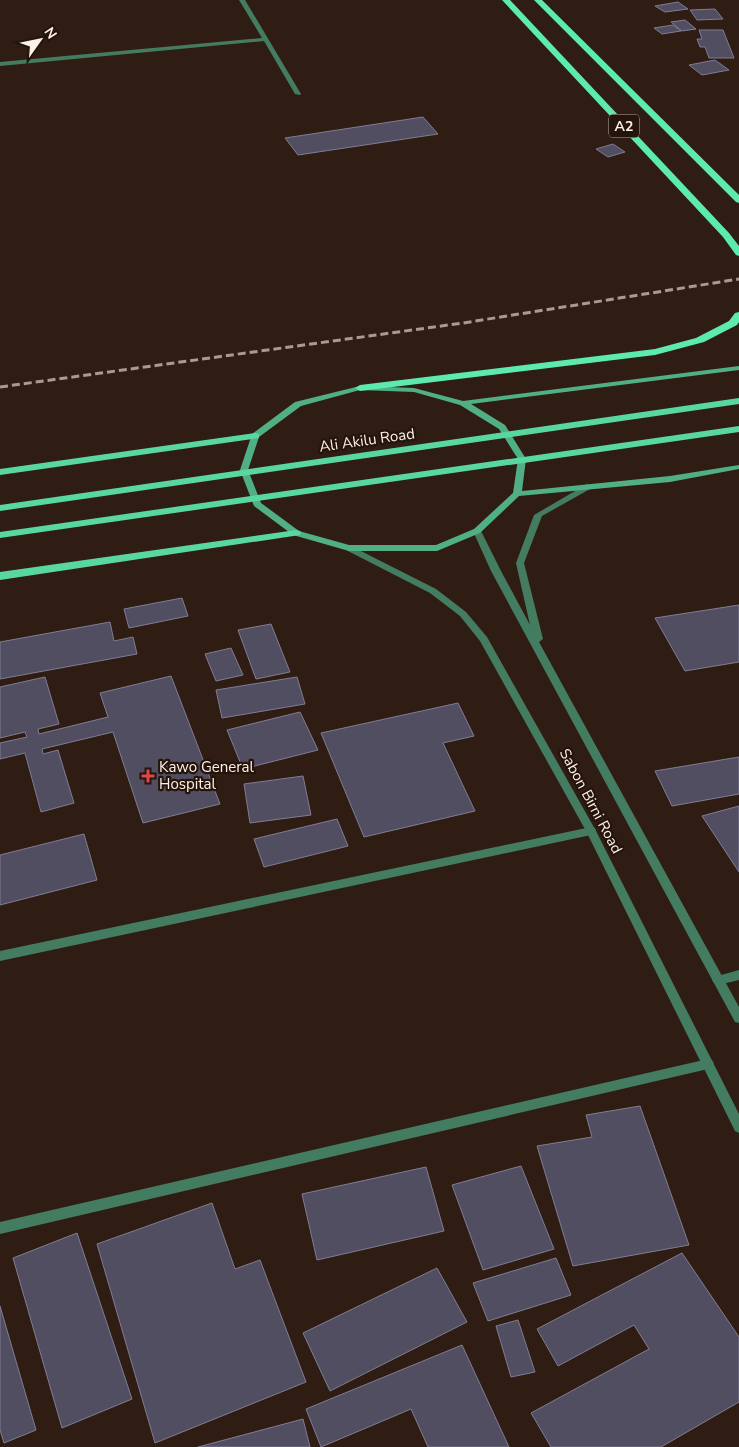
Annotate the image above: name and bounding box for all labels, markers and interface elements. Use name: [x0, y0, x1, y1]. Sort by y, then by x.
north arrow: [15, 15, 65, 65]
text: N: [40, 24, 61, 43]
road number: A2: [609, 114, 639, 138]
street label: Ali Akilu Road: [318, 423, 416, 457]
street label: Sabon Birni Road: [555, 745, 627, 857]
place label: Kawo General Hospital: [159, 757, 255, 794]
marker: Kawo General Hospital: [141, 769, 155, 783]

